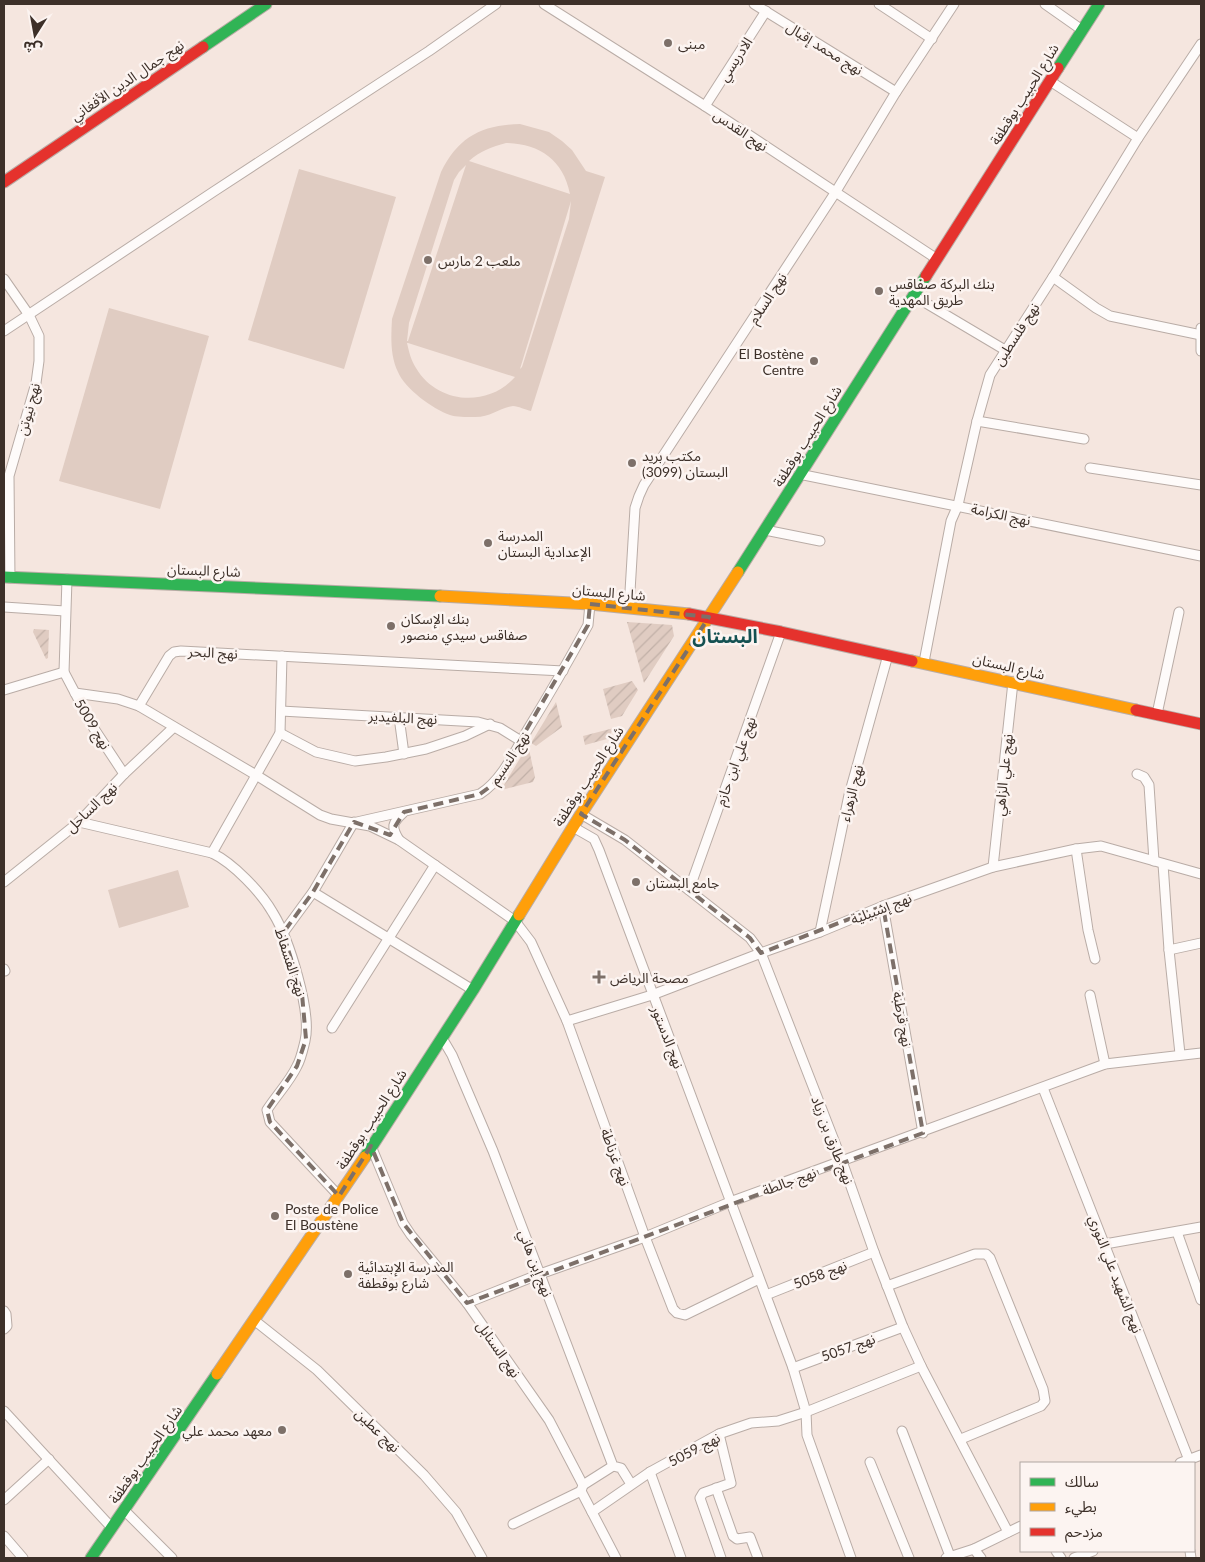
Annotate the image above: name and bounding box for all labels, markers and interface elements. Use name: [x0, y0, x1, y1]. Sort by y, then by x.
north arrow: [10, 10, 60, 60]
street label: نهج محمد إقبال: [782, 18, 867, 81]
street label: الادريسي: [714, 34, 758, 86]
place label: مبنى: [678, 35, 705, 53]
street label: نهج جمال الدين الأفغاني: [67, 36, 189, 127]
marker: مبنى: [662, 37, 674, 49]
text: ش: [21, 38, 43, 58]
street label: شارع الحبيب بوقطفة: [986, 40, 1064, 149]
street label: نهج القدس: [709, 106, 772, 157]
place label: ملعب 2 مارس: [438, 252, 521, 270]
marker: ملعب 2 مارس: [422, 254, 434, 266]
street label: نهج السلام: [744, 269, 792, 328]
place label: بنك البركة صفاقس طريق المهدية: [889, 275, 995, 310]
marker: بنك البركة صفاقس طريق المهدية: [873, 285, 885, 297]
street label: نهج فلسطين: [989, 299, 1045, 370]
place label: El Bostène Centre: [739, 345, 804, 378]
marker: El Bostène Centre: [808, 355, 820, 367]
street label: نهج نيوتن: [13, 381, 46, 438]
street label: شارع الحبيب بوقطفة: [769, 382, 847, 491]
place label: مكتب بريد البستان (3099): [642, 447, 728, 481]
marker: مكتب بريد البستان (3099): [626, 457, 638, 469]
street label: نهج الكرامة: [969, 499, 1032, 532]
place label: المدرسة الإعدادية البستان: [498, 527, 591, 562]
marker: المدرسة الإعدادية البستان: [482, 537, 494, 549]
street label: شارع البستان: [167, 560, 241, 583]
street label: شارع البستان: [571, 580, 646, 607]
place label: بنك الإسكان صفاقس سيدي منصور: [400, 610, 528, 646]
marker: بنك الإسكان صفاقس سيدي منصور: [385, 620, 397, 632]
district label: البستان: [692, 624, 758, 647]
street label: نهج البحر: [187, 642, 239, 665]
street label: شارع البستان: [971, 649, 1047, 685]
street label: نهج 5009: [69, 696, 115, 754]
street label: نهج البلفيدير: [367, 707, 438, 730]
street label: نهج علي ابن حازم: [711, 714, 762, 809]
street label: شارع الحبيب بوقطفة: [549, 723, 629, 831]
street label: نهج النسيم: [485, 728, 536, 789]
street label: نهج علي الزاهي: [990, 733, 1019, 817]
street label: نهج الزهراء: [836, 763, 869, 824]
street label: نهج الساحل: [62, 778, 123, 838]
place label: جامع البستان: [646, 874, 719, 894]
marker: جامع البستان: [630, 876, 642, 888]
street label: نهج إشبيلية: [848, 889, 915, 930]
street label: نهج الفسفاط: [269, 925, 310, 1000]
place label: مصحة الرياض: [610, 969, 689, 987]
marker: مصحة الرياض: [592, 970, 606, 984]
street label: نهج قرطبة: [887, 990, 916, 1049]
street label: نهج الدستور: [645, 1002, 688, 1072]
street label: شارع الحبيب بوقطفة: [332, 1066, 412, 1174]
street label: نهج طارق بن زياد: [806, 1093, 858, 1188]
street label: نهج غرناطة: [595, 1126, 634, 1189]
street label: نهج جالطة: [760, 1163, 820, 1201]
place label: Poste de Police El Boustène: [285, 1200, 378, 1233]
marker: Poste de Police El Boustène: [269, 1210, 281, 1222]
street label: نهج الشهيد علي النوري: [1083, 1213, 1146, 1337]
street label: نهج إبن هاني: [512, 1227, 557, 1300]
street label: نهج 5058: [791, 1256, 850, 1295]
place label: المدرسة الإبتدائية شارع بوقطفة: [358, 1258, 454, 1294]
marker: المدرسة الإبتدائية شارع بوقطفة: [342, 1268, 354, 1280]
street label: نهج السنابل: [471, 1317, 525, 1383]
street label: نهج 5057: [819, 1329, 878, 1367]
street label: شارع الحبيب بوقطفة: [105, 1402, 188, 1508]
street label: نهج عطين: [350, 1404, 404, 1458]
place label: معهد محمد علي: [182, 1422, 272, 1442]
marker: معهد محمد علي: [276, 1424, 288, 1436]
street label: نهج 5059: [665, 1428, 724, 1472]
legend: [1020, 1462, 1195, 1552]
text: سالك: [1065, 1472, 1099, 1490]
text: بطيء: [1065, 1497, 1097, 1518]
text: مزدحم: [1065, 1522, 1103, 1543]

